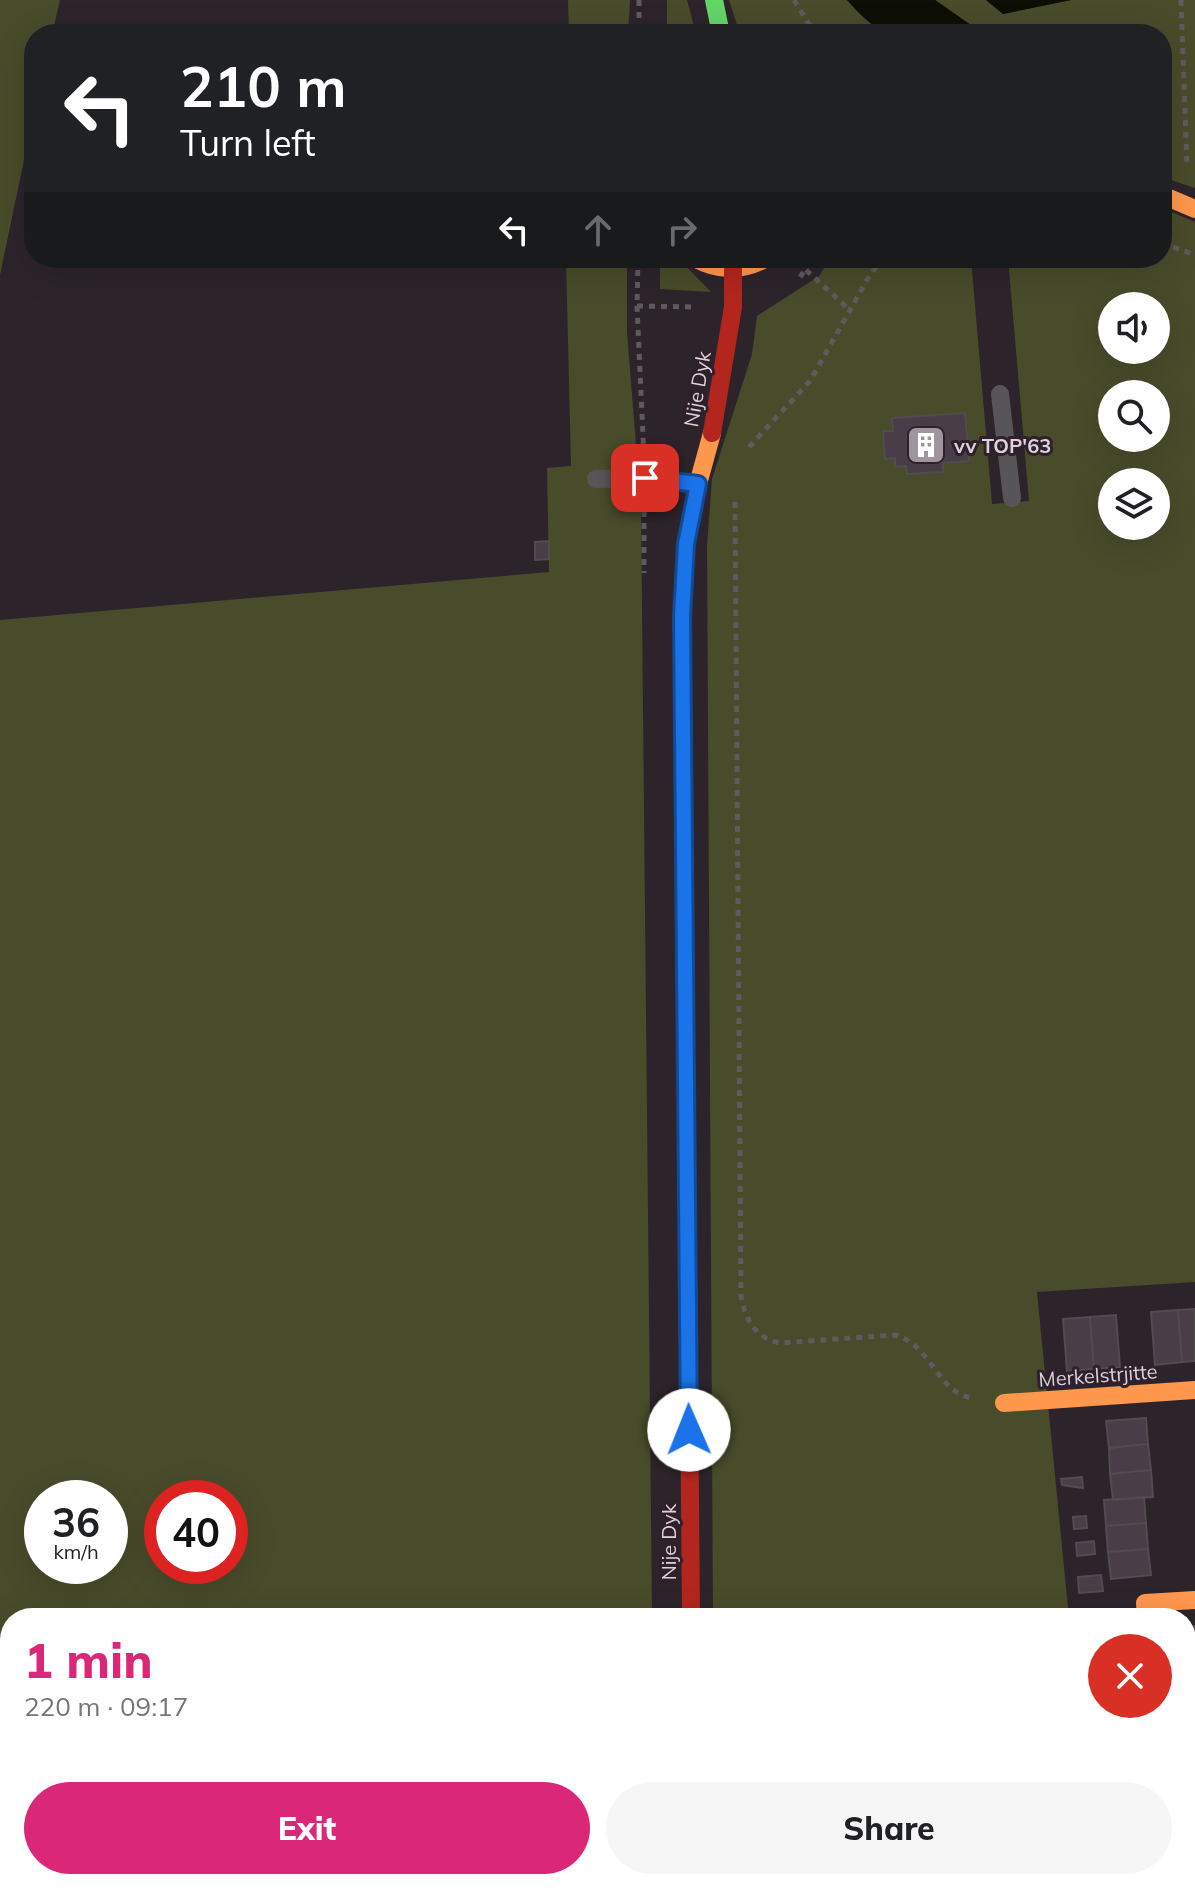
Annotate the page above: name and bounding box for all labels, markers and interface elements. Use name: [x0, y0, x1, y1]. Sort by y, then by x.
text: 210 m: [180, 51, 347, 121]
icon: left: [48, 56, 152, 160]
text: Turn left: [180, 120, 316, 165]
icon: left: [492, 208, 536, 252]
icon: ahead: [576, 208, 620, 252]
icon: right: [660, 208, 704, 252]
map controls: [1098, 292, 1170, 540]
button: sound: [1098, 292, 1170, 364]
street label: Nije Dyk: [678, 349, 716, 429]
button: search: [1098, 380, 1170, 452]
building icon: vv TOP'63: [905, 424, 947, 466]
place label: vv TOP'63: [953, 433, 1051, 458]
pin: [611, 444, 679, 512]
icon: arrive: [623, 456, 667, 500]
button: layers: [1098, 468, 1170, 540]
street label: Merkelstrjitte: [1038, 1358, 1158, 1392]
position arrow: [647, 1388, 731, 1472]
speed limit sign: 40: [144, 1480, 248, 1584]
text: 36: [52, 1497, 100, 1547]
street label: Nije Dyk: [656, 1503, 681, 1580]
text: km/h: [53, 1539, 99, 1564]
text: 1 min: [24, 1630, 153, 1690]
button: close: [1088, 1634, 1172, 1718]
text: 220 m · 09:17: [24, 1690, 188, 1723]
button: Exit: [24, 1782, 590, 1874]
button: Share: [606, 1782, 1172, 1874]

